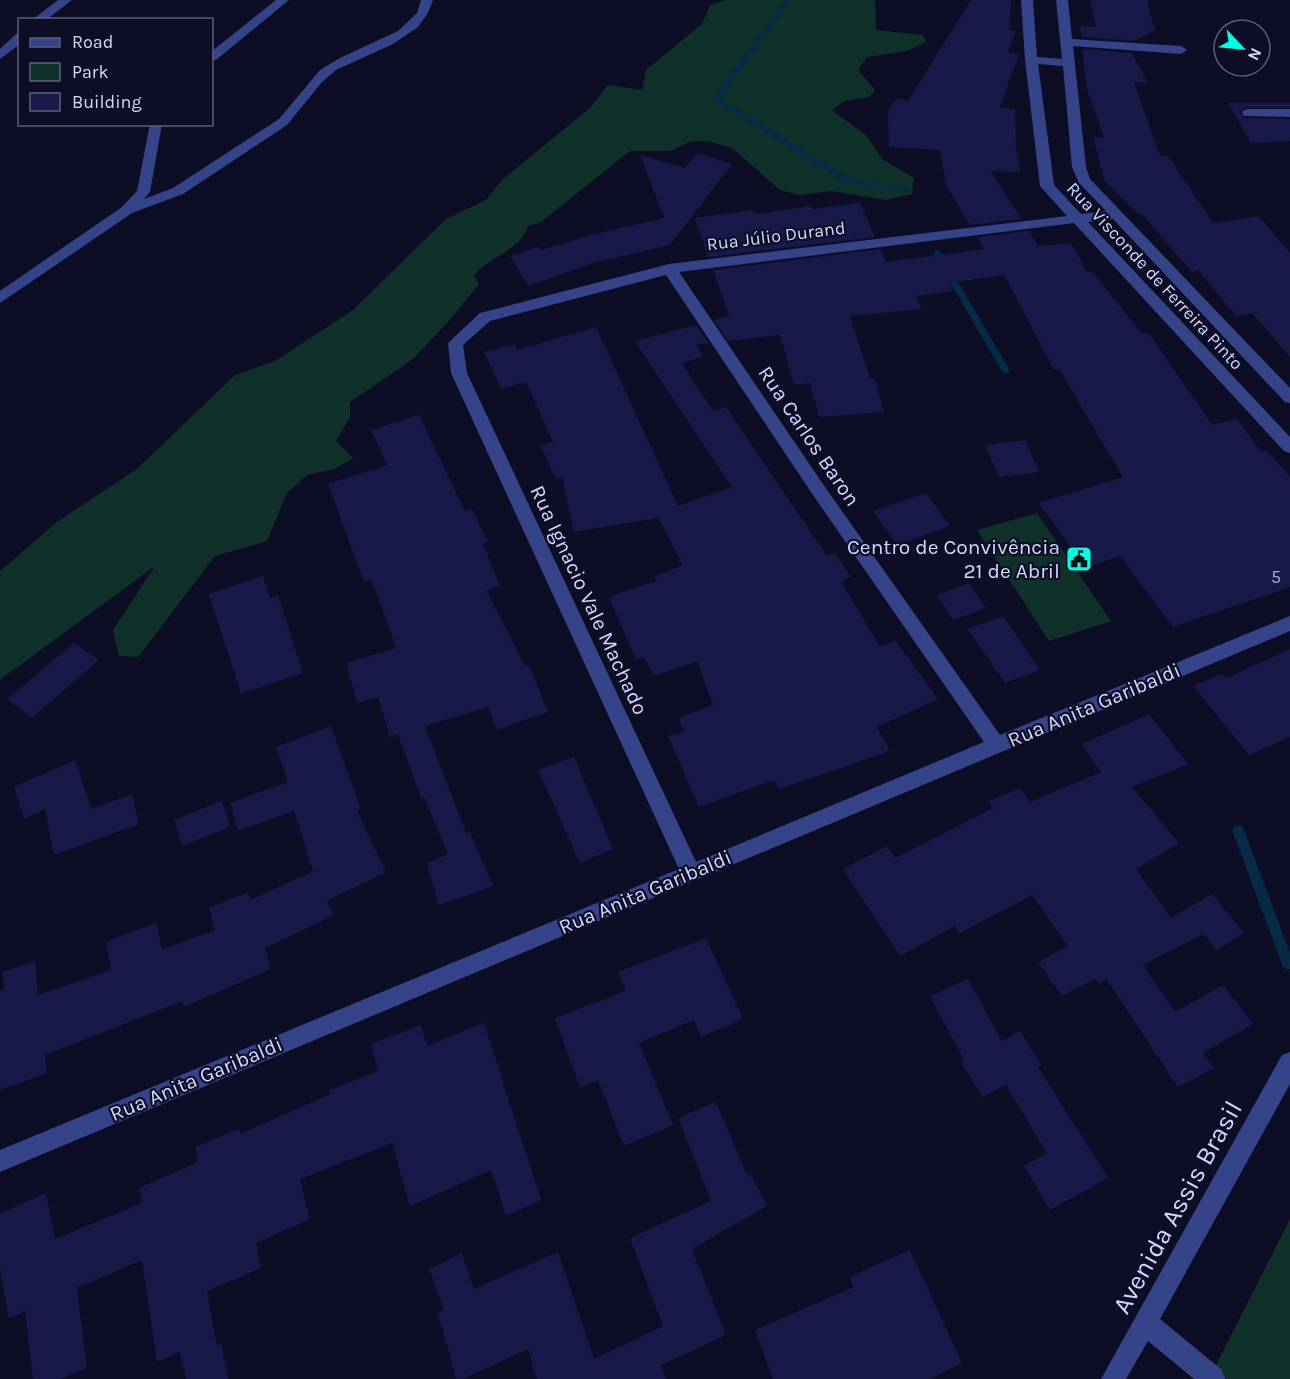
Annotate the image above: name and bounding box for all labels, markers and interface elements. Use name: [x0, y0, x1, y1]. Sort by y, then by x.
legend: [18, 18, 213, 126]
north arrow: [1212, 18, 1272, 78]
text: Road: [72, 31, 113, 53]
text: N: [1244, 45, 1266, 64]
text: Park: [72, 61, 109, 83]
text: Building: [72, 91, 142, 113]
street label: Rua Visconde de Ferreira Pinto: [1062, 178, 1248, 374]
street label: Rua Júlio Durand: [705, 217, 847, 255]
street label: Rua Carlos Baron: [753, 361, 865, 511]
street label: Rua Ignacio Vale Machado: [525, 481, 653, 719]
place label: Centro de Convivência 21 de Abril: [847, 535, 1060, 583]
public building icon: Centro de Convivência 21 de Abril: [1064, 544, 1094, 574]
house number: 5: [1271, 566, 1281, 588]
street label: Rua Anita Garibaldi: [1004, 658, 1184, 752]
street label: Rua Anita Garibaldi: [555, 845, 735, 939]
street label: Rua Anita Garibaldi: [106, 1032, 286, 1126]
street label: Avenida Assis Brasil: [1106, 1095, 1249, 1319]

